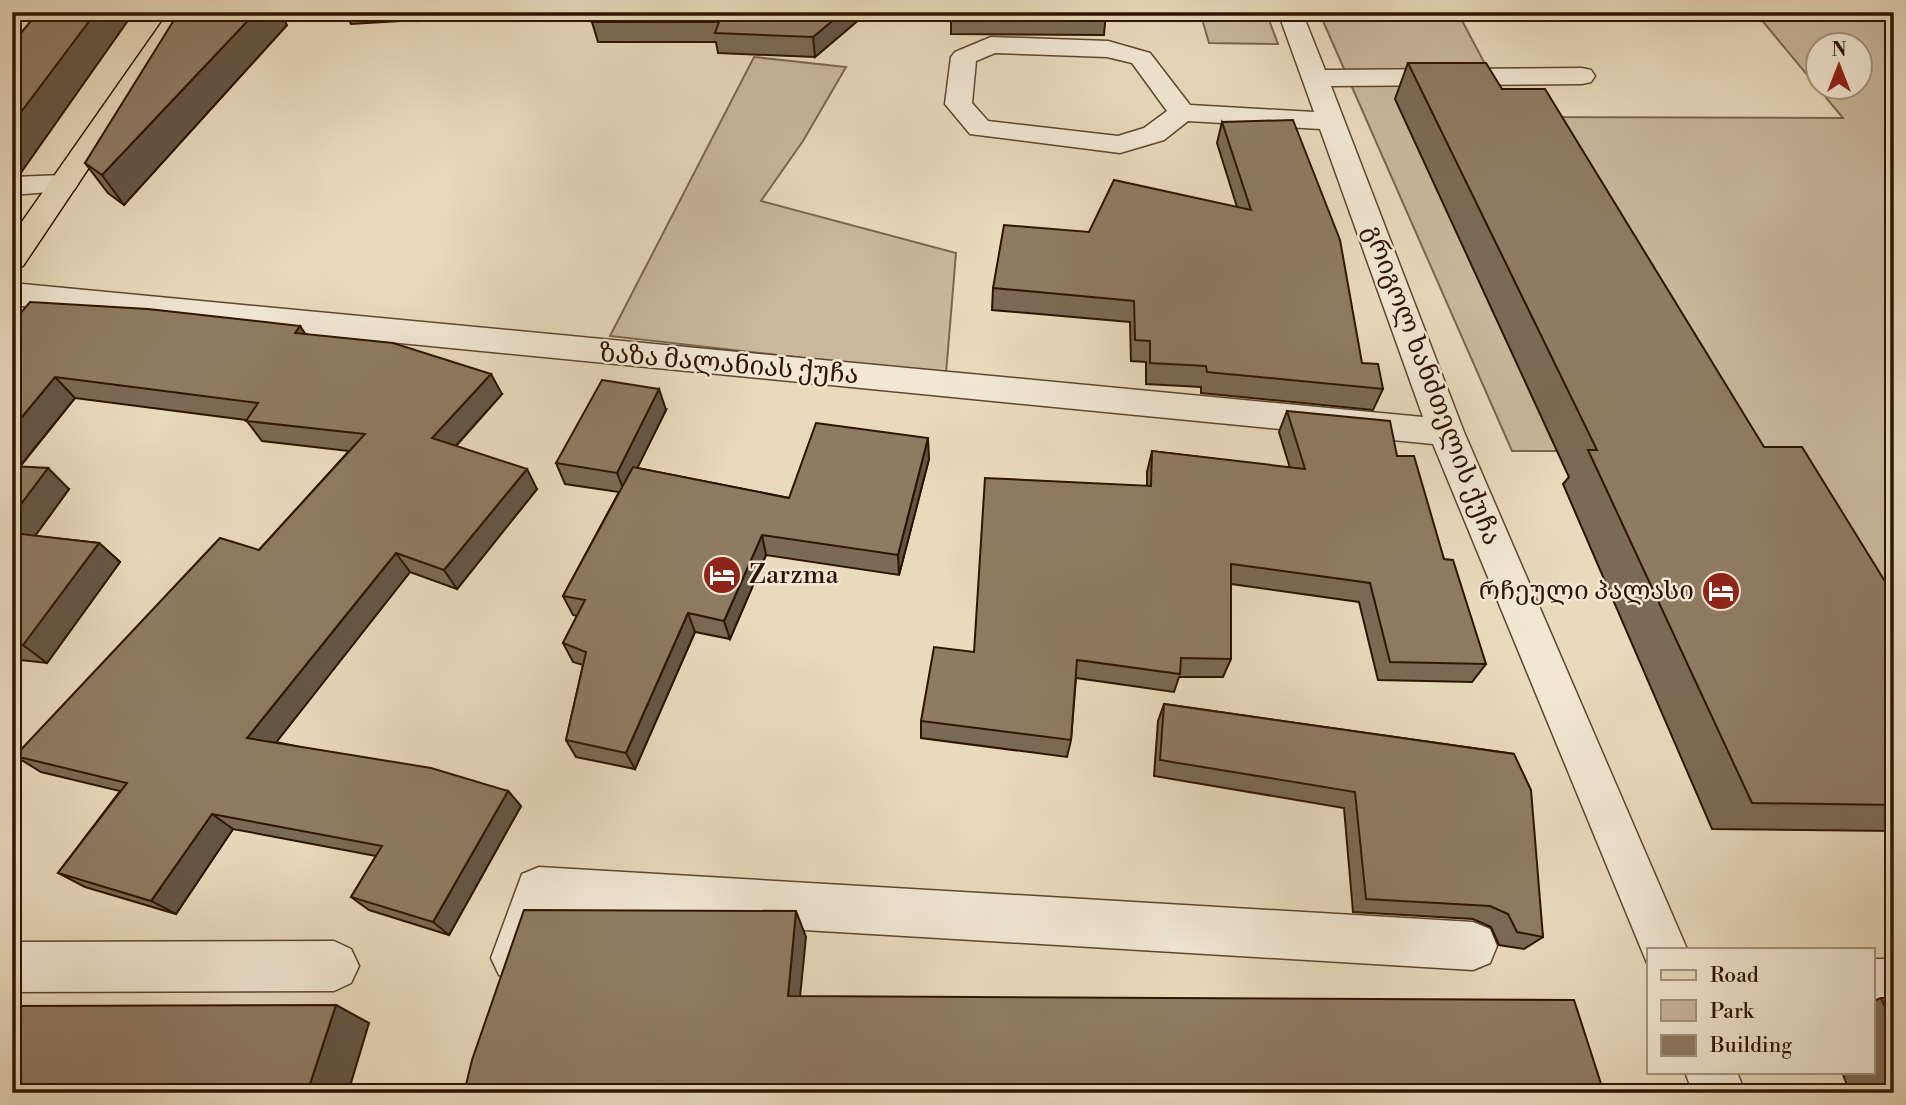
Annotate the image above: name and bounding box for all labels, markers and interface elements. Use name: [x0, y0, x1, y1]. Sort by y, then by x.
north arrow: [1804, 32, 1874, 102]
text: N: [1831, 38, 1847, 62]
street label: გრიგოლ ხანძთელის ქუჩა: [1356, 220, 1508, 550]
street label: ზაზა მალანიას ქუჩა: [598, 337, 860, 391]
hotel icon: Zarzma: [701, 554, 743, 596]
place label: Zarzma: [749, 559, 840, 591]
hotel icon: რჩეული პალასი: [1700, 570, 1742, 612]
place label: რჩეული პალასი: [1479, 575, 1694, 607]
legend: [1647, 948, 1874, 1074]
text: Road: [1710, 963, 1759, 989]
text: Park: [1710, 999, 1755, 1025]
text: Building: [1709, 1033, 1792, 1059]

